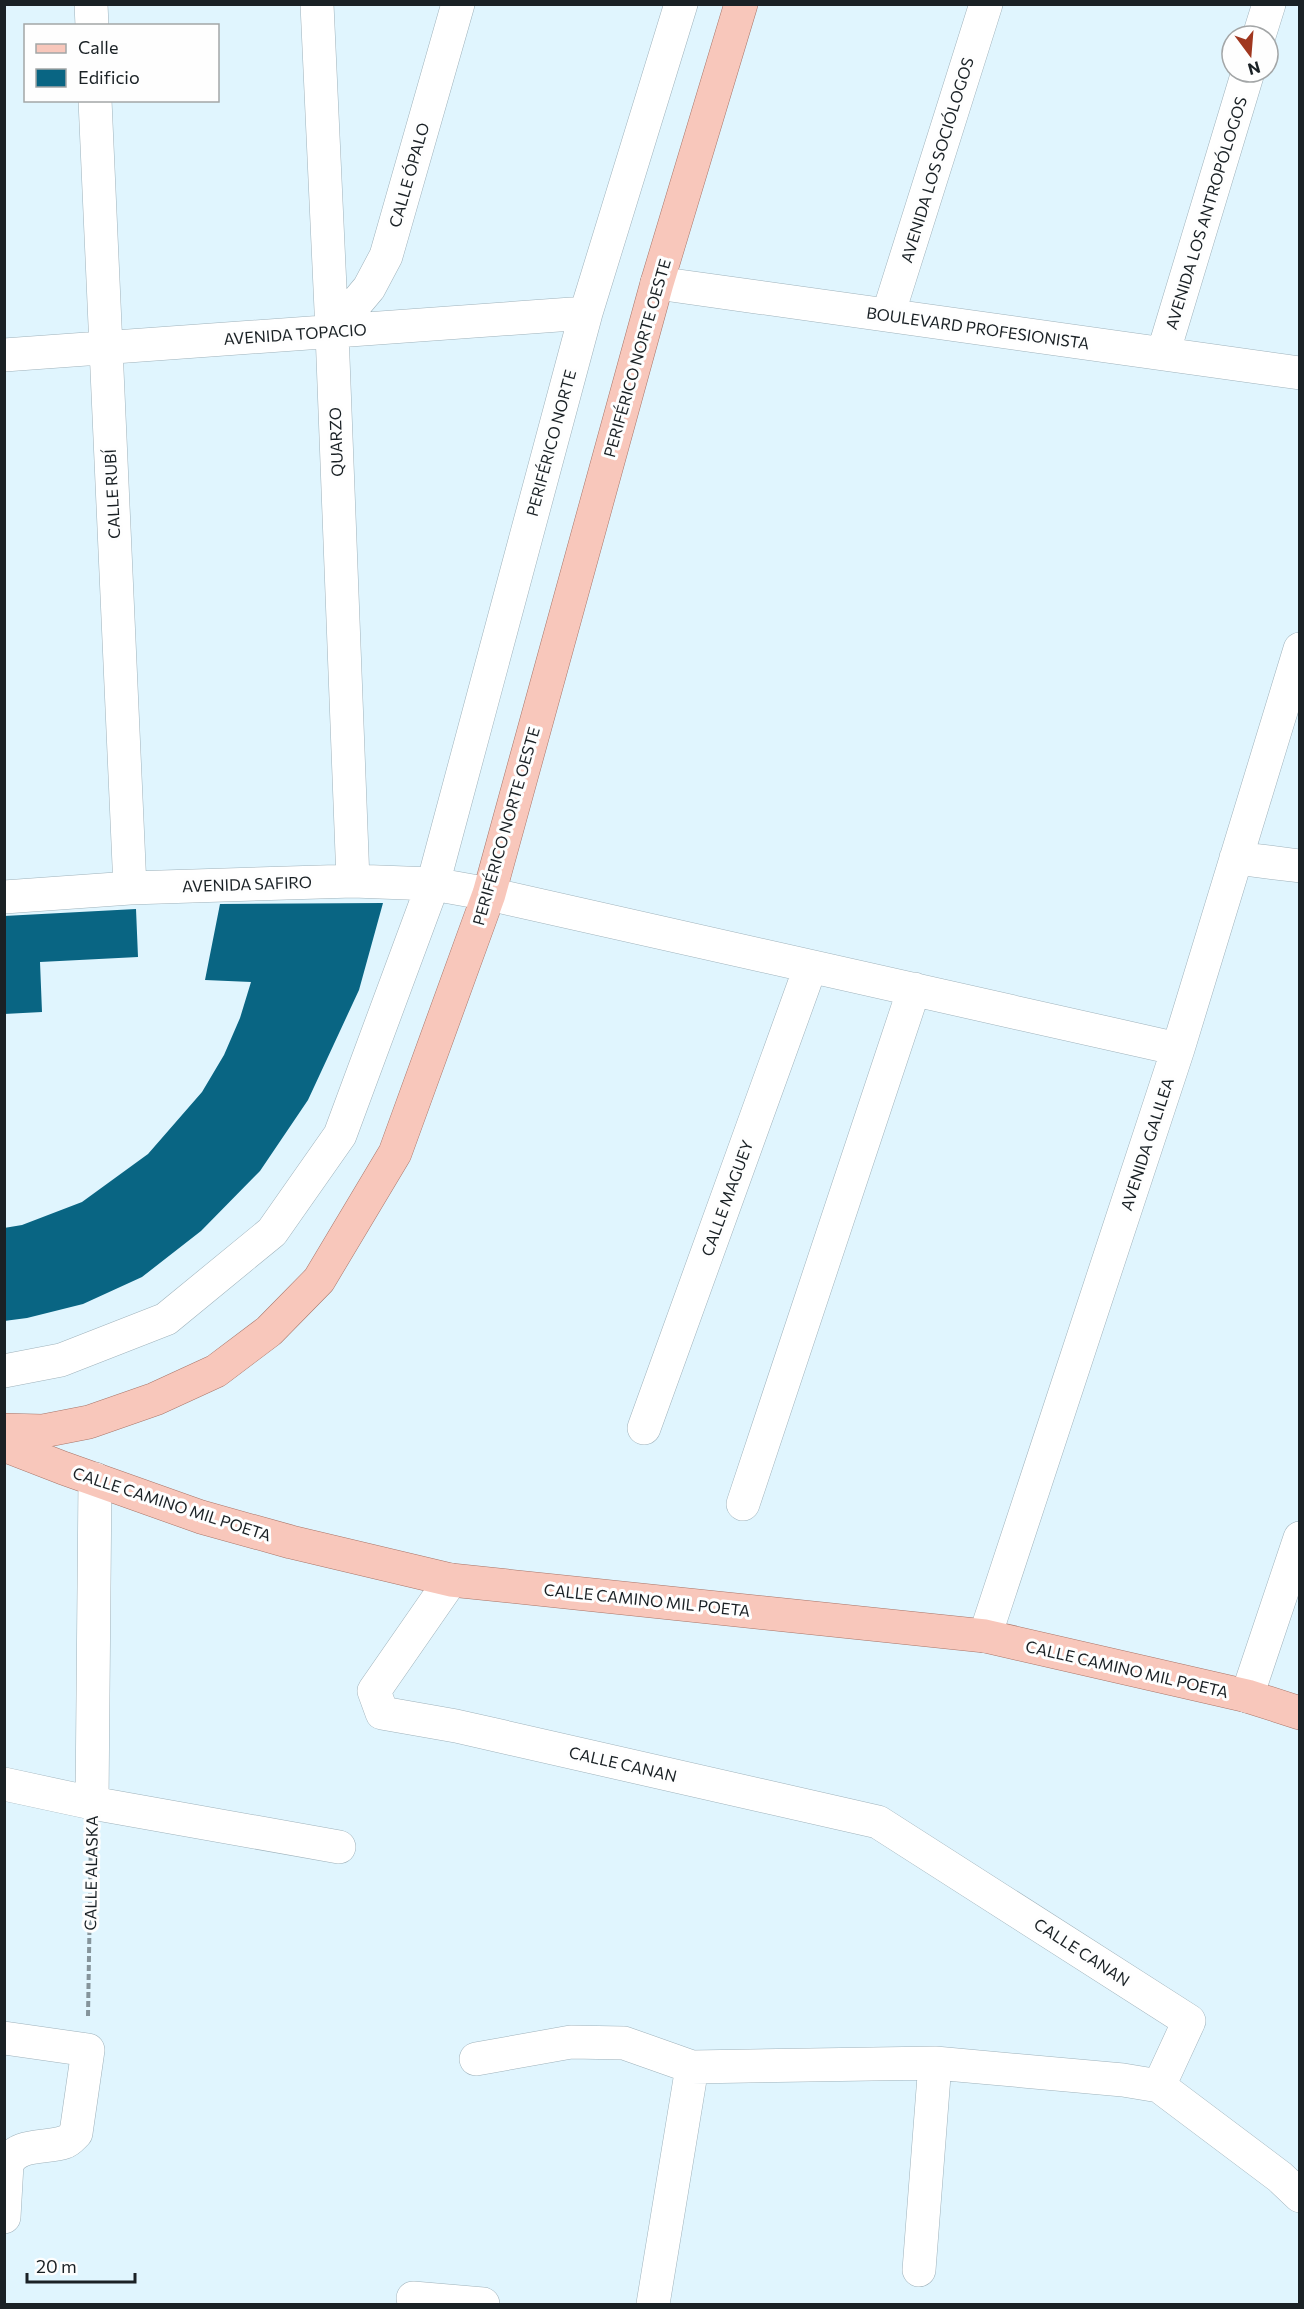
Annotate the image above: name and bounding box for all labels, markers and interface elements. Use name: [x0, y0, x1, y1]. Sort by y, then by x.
legend: [24, 24, 219, 102]
north arrow: [1220, 24, 1280, 84]
text: Calle: [78, 36, 118, 58]
street label: AVENIDA LOS SOCIÓLOGOS: [896, 55, 977, 265]
text: N: [1246, 58, 1263, 80]
text: Edificio: [78, 66, 140, 88]
street label: AVENIDA LOS ANTROPÓLOGOS: [1161, 94, 1250, 332]
street label: CALLE ÓPALO: [384, 120, 433, 229]
street label: PERIFÉRICO NORTE OESTE: [599, 256, 674, 459]
street label: BOULEVARD PROFESIONISTA: [865, 302, 1091, 353]
street label: AVENIDA TOPACIO: [223, 319, 367, 348]
street label: PERIFÉRICO NORTE: [522, 367, 579, 518]
street label: QUARZO: [325, 407, 346, 477]
street label: CALLE RUBÍ: [100, 448, 123, 539]
street label: PERIFÉRICO NORTE OESTE: [468, 724, 543, 927]
street label: AVENIDA SAFIRO: [182, 872, 312, 895]
street label: AVENIDA GALILEA: [1116, 1075, 1177, 1213]
street label: CALLE MAGUEY: [697, 1137, 757, 1258]
street label: CALLE CAMINO MIL POETA: [71, 1462, 274, 1545]
street label: CALLE CAMINO MIL POETA: [543, 1579, 751, 1620]
street label: CALLE CAMINO MIL POETA: [1024, 1636, 1230, 1701]
street label: CALLE CANAN: [567, 1742, 679, 1785]
street label: CALLE ALASKA: [80, 1815, 101, 1931]
street label: CALLE CANAN: [1031, 1914, 1134, 1990]
scale bar: [27, 2246, 135, 2284]
text: 20 m: [36, 2255, 77, 2277]

